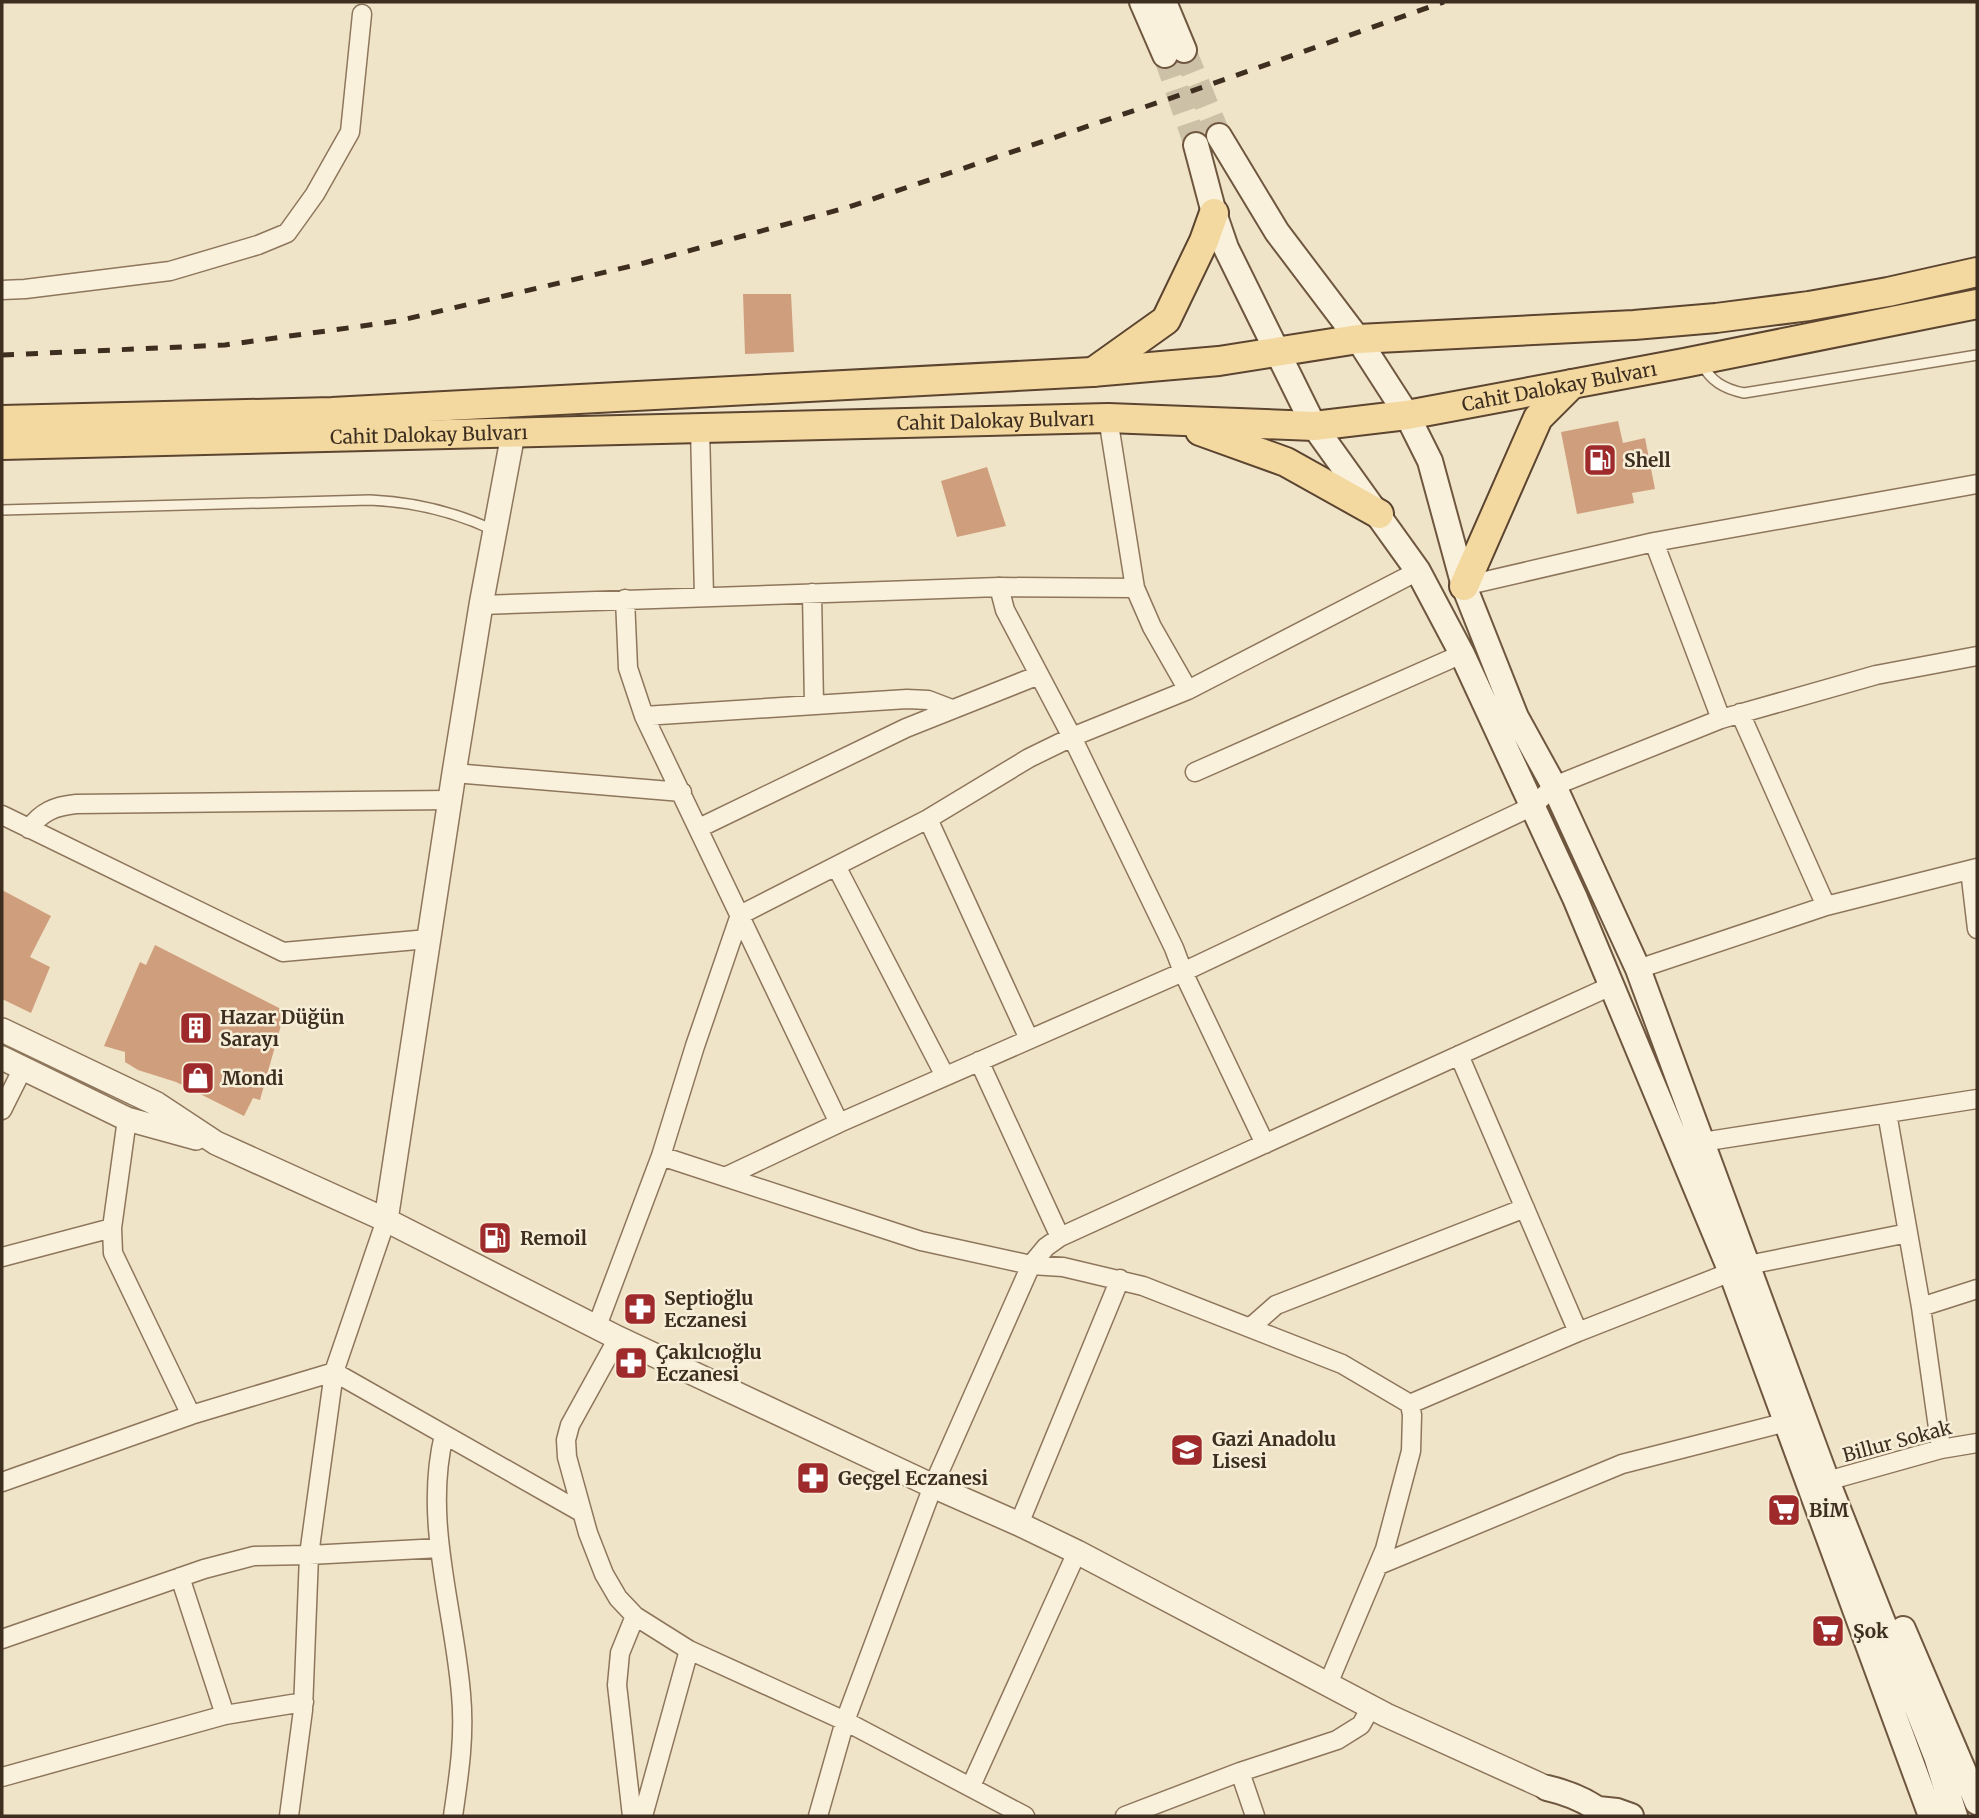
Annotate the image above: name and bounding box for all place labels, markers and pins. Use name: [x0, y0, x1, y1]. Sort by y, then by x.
fuel station icon: Shell: [1581, 441, 1619, 479]
place label: Shell: [1624, 448, 1671, 472]
place label: Hazar Düğün Sarayı: [220, 1005, 344, 1051]
building icon: Hazar Düğün Sarayı: [177, 1009, 215, 1047]
shop icon: Mondi: [179, 1059, 217, 1097]
place label: Mondi: [222, 1066, 284, 1090]
fuel station icon: Remoil: [476, 1219, 514, 1257]
place label: Remoil: [520, 1226, 587, 1250]
place label: Septioğlu Eczanesi: [664, 1286, 753, 1332]
pharmacy icon: Septioğlu Eczanesi: [621, 1290, 659, 1328]
place label: Çakılcıoğlu Eczanesi: [656, 1340, 762, 1386]
pharmacy icon: Çakılcıoğlu Eczanesi: [612, 1344, 650, 1382]
place label: Gazi Anadolu Lisesi: [1212, 1427, 1336, 1473]
school or university icon: Gazi Anadolu Lisesi: [1168, 1431, 1206, 1469]
pharmacy icon: Geçgel Eczanesi: [794, 1459, 832, 1497]
place label: Geçgel Eczanesi: [838, 1466, 988, 1490]
supermarket icon: BİM: [1765, 1491, 1803, 1529]
place label: BİM: [1809, 1498, 1850, 1522]
supermarket icon: Şok: [1809, 1612, 1847, 1650]
place label: Şok: [1853, 1619, 1889, 1643]

